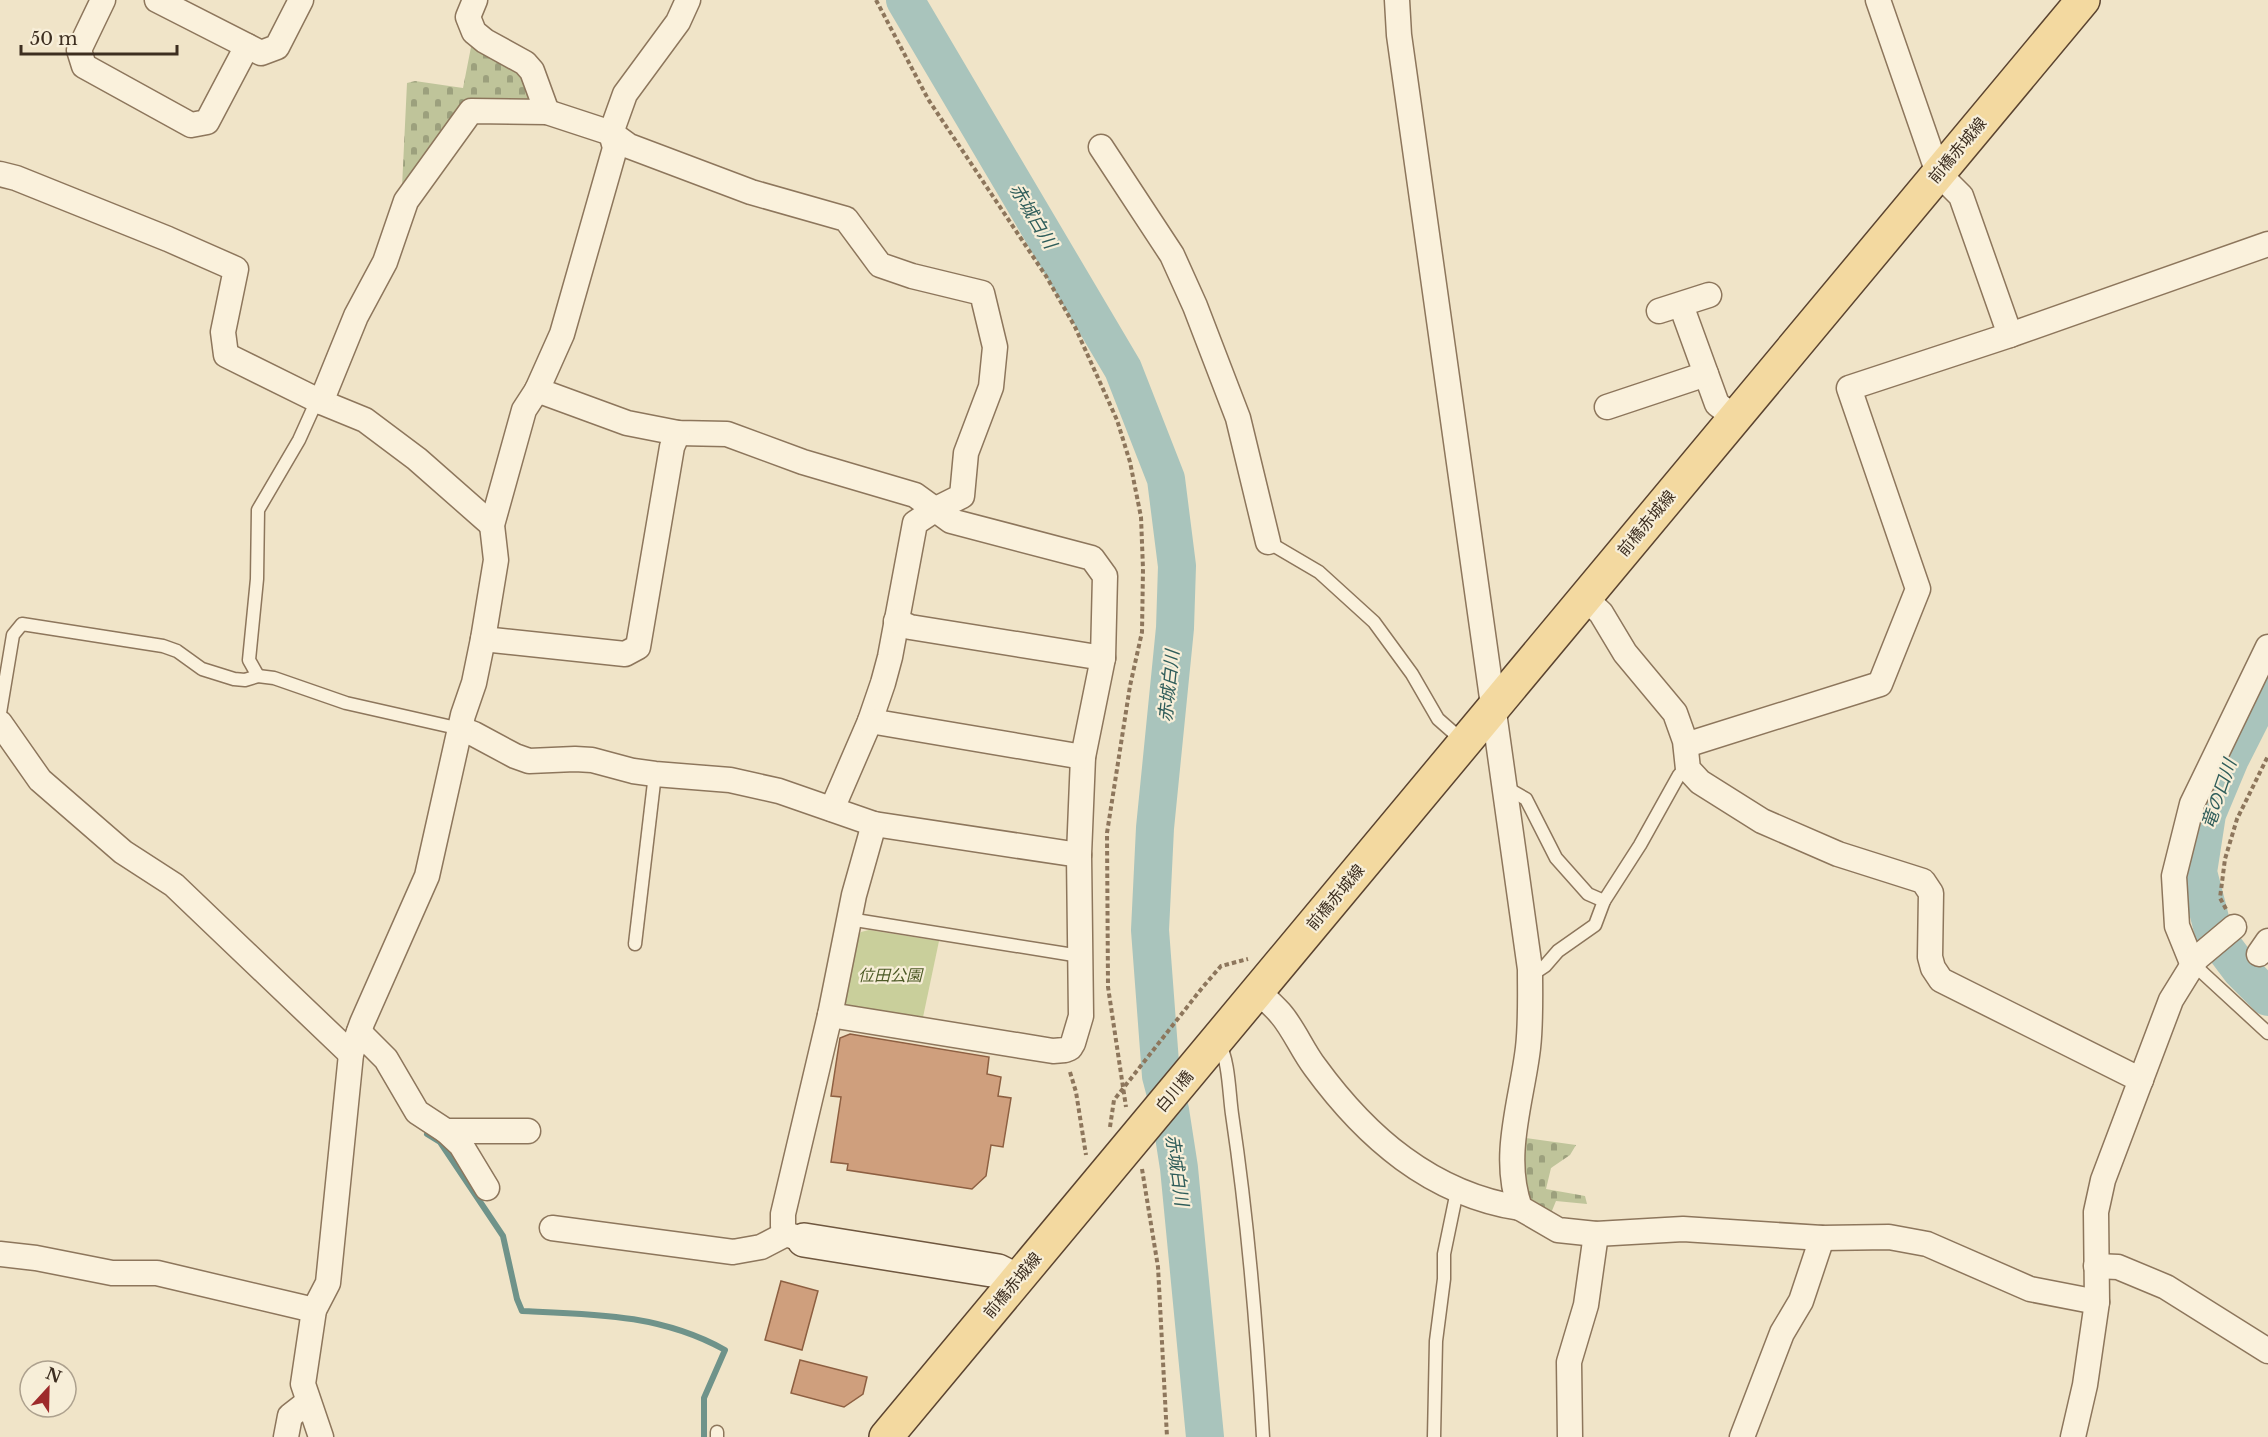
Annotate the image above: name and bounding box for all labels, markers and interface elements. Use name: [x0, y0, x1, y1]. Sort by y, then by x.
scale bar: [21, 18, 177, 56]
text: 50 m: [30, 28, 78, 50]
street label: 前橋赤城線: [1924, 113, 1990, 187]
water label: 赤城白川: [1005, 179, 1062, 254]
street label: 前橋赤城線: [1613, 486, 1679, 560]
water label: 赤城白川: [1154, 647, 1184, 723]
water label: 竜の口川: [2197, 754, 2242, 832]
street label: 前橋赤城線: [1302, 860, 1368, 934]
park label: 位田公園: [858, 965, 924, 985]
street label: 白川橋: [1151, 1066, 1197, 1116]
water label: 赤城白川: [1161, 1133, 1193, 1209]
street label: 前橋赤城線: [979, 1248, 1045, 1322]
north arrow: [18, 1359, 78, 1419]
text: N: [43, 1363, 64, 1387]

